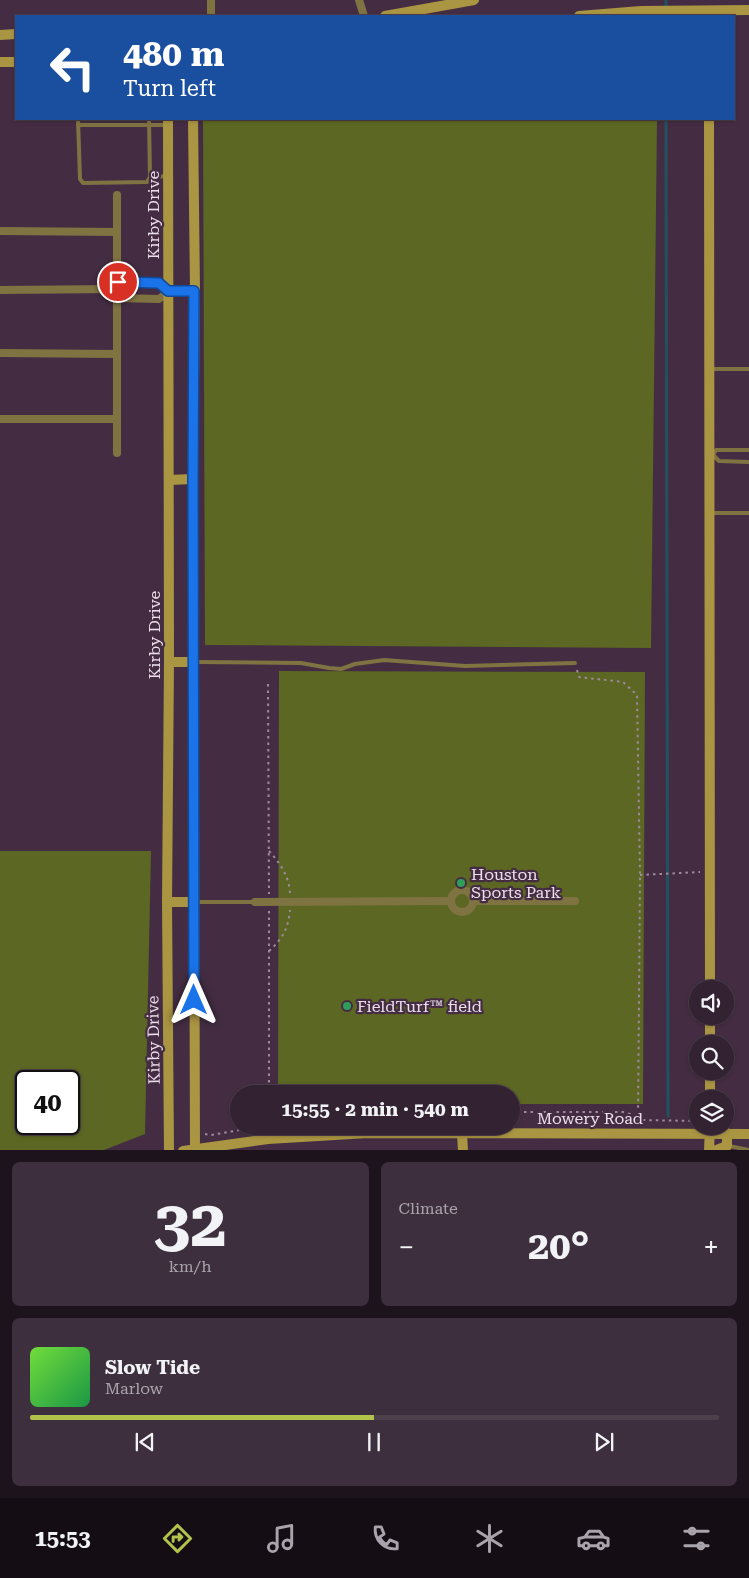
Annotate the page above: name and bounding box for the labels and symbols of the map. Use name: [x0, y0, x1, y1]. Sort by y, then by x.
street label: Kirby Drive: [144, 170, 163, 259]
pin: [97, 261, 139, 303]
street label: Kirby Drive: [145, 590, 164, 679]
place label: Houston Sports Park: [471, 865, 561, 902]
marker: Houston Sports Park: [455, 877, 467, 889]
position arrow: [167, 973, 219, 1025]
street label: Kirby Drive: [143, 995, 164, 1084]
place label: FieldTurf™ field: [357, 997, 482, 1016]
marker: FieldTurf™ field: [341, 1000, 353, 1012]
speed limit sign: 40: [15, 1070, 80, 1135]
street label: Mowery Road: [537, 1109, 643, 1128]

